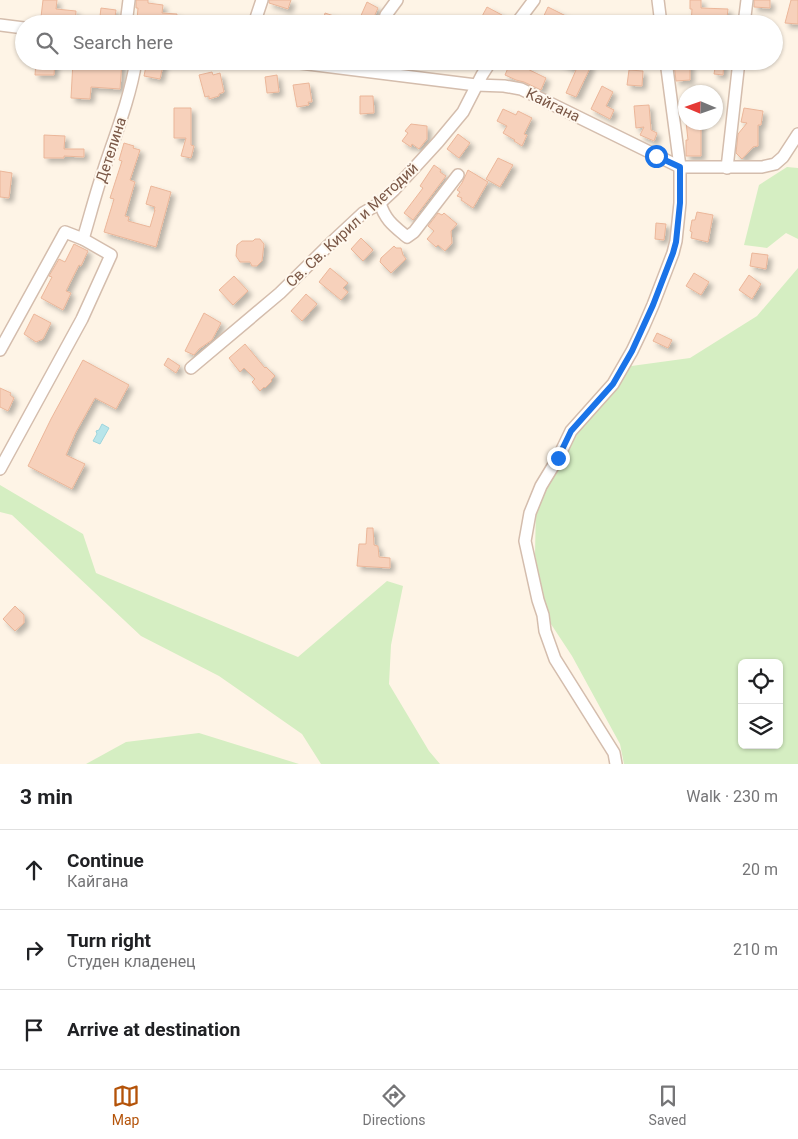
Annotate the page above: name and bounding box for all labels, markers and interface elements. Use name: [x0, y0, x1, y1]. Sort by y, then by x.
search box: [15, 15, 783, 70]
icon: search: [33, 29, 61, 57]
text: Search here: [73, 31, 173, 54]
street label: Кайгана: [523, 84, 583, 126]
north arrow: [678, 85, 723, 130]
street label: Детелина: [92, 115, 130, 185]
route start: [645, 145, 668, 168]
street label: Св. Св. Кирил и Методий: [282, 159, 422, 291]
route end: [547, 447, 570, 470]
map controls: [738, 659, 783, 749]
button: locate: [738, 659, 783, 704]
button: layers: [738, 704, 783, 749]
text: 3 min: [20, 785, 73, 809]
text: Walk · 230 m: [686, 787, 778, 806]
text: Continue: [67, 849, 144, 872]
icon: ahead: [20, 856, 48, 884]
text: 20 m: [742, 860, 778, 879]
text: Кайгана: [67, 872, 129, 891]
text: Turn right: [67, 929, 151, 952]
icon: right: [20, 936, 48, 964]
text: 210 m: [733, 940, 778, 959]
text: Студен кладенец: [67, 952, 196, 971]
icon: arrive: [20, 1016, 48, 1044]
text: Arrive at destination: [67, 1018, 240, 1041]
tab: Map: [112, 1082, 140, 1128]
tab: Directions: [363, 1082, 426, 1128]
tab: Saved: [649, 1082, 686, 1128]

